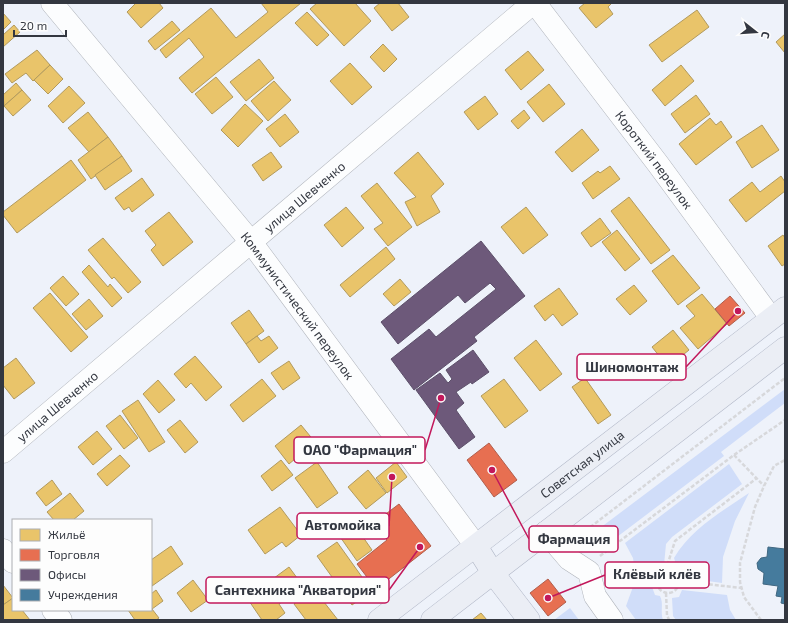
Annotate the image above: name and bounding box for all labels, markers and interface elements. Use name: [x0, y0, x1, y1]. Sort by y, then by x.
scale bar: [14, 12, 66, 38]
north arrow: [736, 12, 776, 52]
text: 20 m: [20, 18, 47, 32]
text: С: [759, 30, 773, 41]
street label: Короткий переулок: [612, 107, 696, 212]
street label: улица Шевченко: [261, 158, 348, 236]
street label: Коммунистический переулок: [238, 228, 358, 383]
callout: Шиномонтаж: [577, 354, 686, 380]
text: Шиномонтаж: [585, 358, 679, 375]
street label: улица Шевченко: [13, 367, 101, 445]
street label: Советская улица: [537, 427, 627, 501]
callout: ОАО "Фармация": [294, 437, 425, 463]
text: ОАО "Фармация": [303, 441, 417, 458]
callout: Автомойка: [297, 513, 389, 539]
text: Автомойка: [305, 516, 381, 533]
legend: [12, 519, 152, 611]
callout: Фармация: [529, 526, 618, 552]
text: Жильё: [48, 527, 85, 541]
text: Фармация: [538, 530, 610, 547]
text: Торговля: [48, 547, 100, 561]
callout: Клёвый клёв: [605, 562, 709, 588]
text: Клёвый клёв: [613, 565, 701, 582]
text: Офисы: [48, 567, 86, 581]
callout: Сантехника "Акватория": [206, 577, 389, 603]
text: Сантехника "Акватория": [215, 581, 381, 598]
text: Учреждения: [48, 587, 118, 601]

